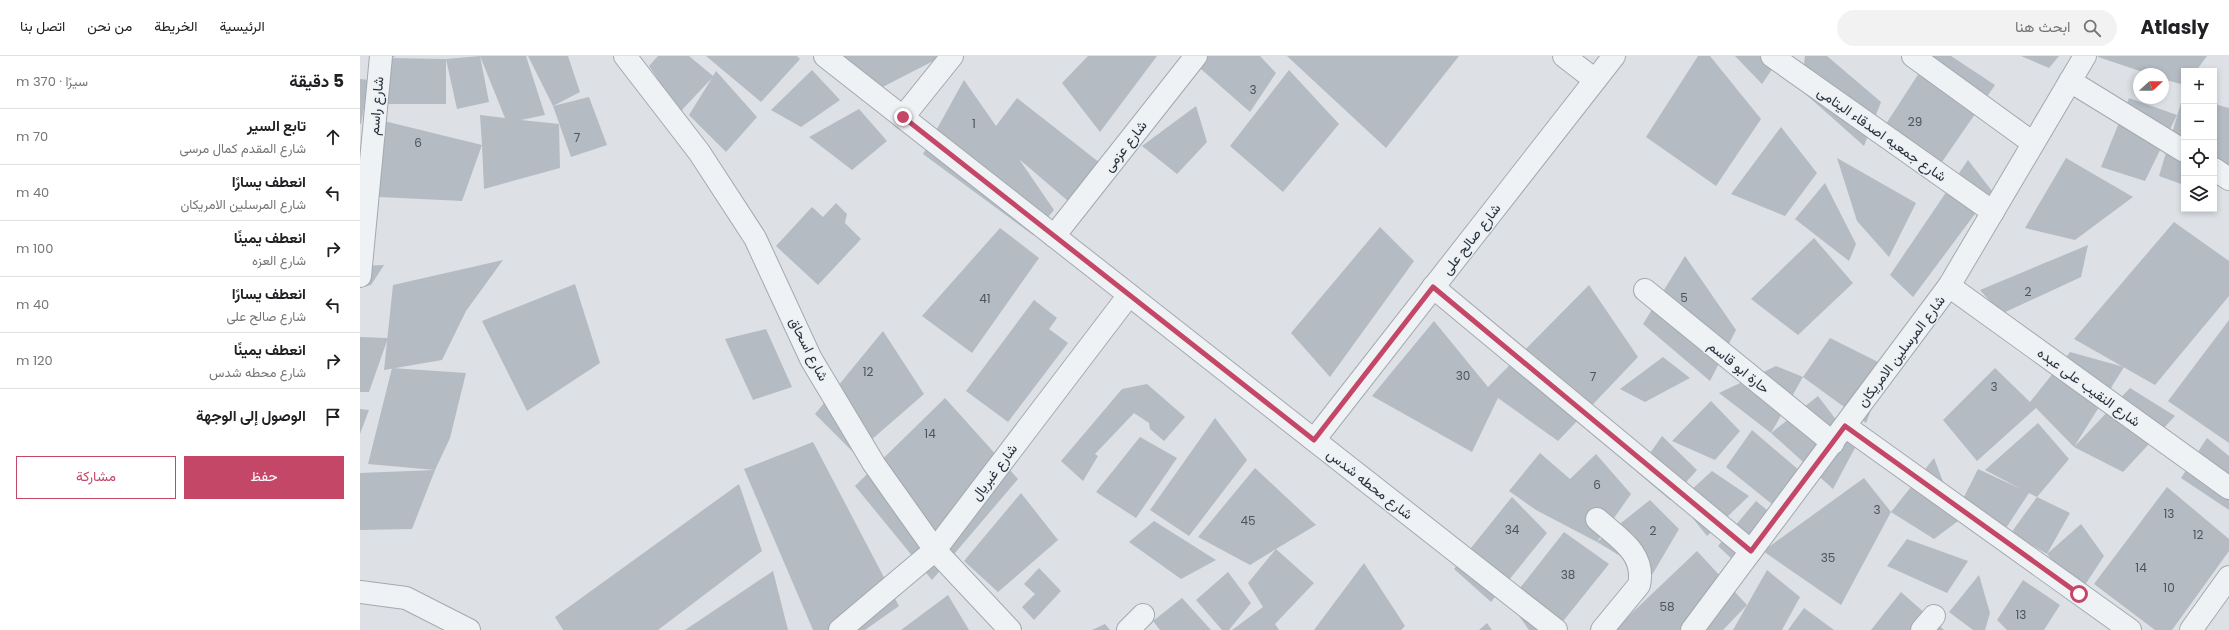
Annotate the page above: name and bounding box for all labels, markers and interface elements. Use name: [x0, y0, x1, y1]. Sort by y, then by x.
search box: [1837, 10, 2117, 46]
text: Atlasly: [2141, 14, 2209, 41]
text: اتصل بنا: [20, 16, 65, 36]
text: من نحن: [87, 16, 132, 36]
text: الخريطة: [154, 16, 197, 36]
text: الرئيسية: [219, 16, 265, 36]
text: ابحث هنا: [2015, 16, 2071, 37]
icon: search: [2081, 17, 2103, 39]
north arrow: [2133, 68, 2169, 104]
map controls: [2181, 68, 2217, 212]
button: +: [2181, 68, 2217, 104]
text: 5 دقيقة: [289, 69, 344, 93]
text: سيرًا · 370 m: [16, 72, 88, 91]
street label: شارع راسم: [363, 76, 390, 136]
house number: 3: [1249, 81, 1257, 98]
street label: شارع جمعيه اصدقاء اليتامى: [1813, 82, 1951, 187]
button: −: [2181, 104, 2217, 140]
route end: [894, 108, 912, 126]
house number: 29: [1908, 113, 1922, 130]
text: تابع السير: [247, 115, 306, 136]
house number: 1: [972, 115, 976, 132]
street label: شارع عزمى: [1099, 116, 1152, 177]
icon: ahead: [322, 126, 344, 148]
text: 70 m: [16, 127, 48, 146]
house number: 7: [574, 129, 581, 146]
house number: 6: [414, 134, 422, 151]
text: شارع المقدم كمال مرسى: [180, 139, 306, 158]
button: locate: [2181, 140, 2217, 176]
text: انعطف يسارًا: [232, 171, 306, 192]
button: layers: [2181, 176, 2217, 212]
icon: left: [322, 182, 344, 204]
text: 40 m: [16, 183, 49, 202]
text: شارع المرسلين الامريكان: [181, 195, 306, 214]
street label: شارع صالح على: [1437, 199, 1506, 279]
text: انعطف يمينًا: [234, 227, 306, 248]
icon: right: [322, 238, 344, 260]
text: 100 m: [16, 239, 53, 258]
text: شارع العزه: [252, 251, 306, 270]
text: انعطف يسارًا: [232, 283, 306, 304]
house number: 2: [2025, 283, 2032, 300]
house number: 5: [1680, 289, 1688, 306]
house number: 41: [979, 290, 991, 307]
street label: شارع المرسلين الامريكان: [1852, 291, 1950, 412]
icon: left: [322, 294, 344, 316]
text: 40 m: [16, 295, 49, 314]
text: شارع صالح على: [227, 307, 306, 326]
street label: شارع اسحاق: [784, 314, 834, 385]
street label: حارة ابو قاسم: [1704, 336, 1774, 398]
text: انعطف يمينًا: [234, 339, 306, 360]
street label: شارع النقيب على عبده: [2033, 343, 2145, 432]
icon: right: [322, 350, 344, 372]
text: 120 m: [16, 351, 53, 370]
text: شارع محطه شدس: [209, 363, 306, 382]
house number: 12: [863, 363, 873, 380]
house number: 30: [1456, 367, 1470, 384]
house number: 7: [1590, 368, 1597, 385]
house number: 3: [1990, 378, 1998, 395]
text: الوصول إلى الوجهة: [196, 405, 306, 426]
icon: arrive: [322, 406, 344, 428]
house number: 14: [924, 425, 936, 442]
street label: شارع غبريال: [966, 439, 1023, 505]
street label: شارع محطه شدس: [1322, 444, 1417, 525]
button: مشاركة: [16, 456, 176, 499]
button: حفظ: [184, 456, 344, 499]
house number: 6: [1593, 476, 1601, 493]
house number: 3: [1873, 501, 1881, 518]
house number: 13: [2164, 505, 2174, 522]
house number: 45: [1240, 512, 1256, 529]
house number: 34: [1505, 521, 1520, 538]
house number: 2: [1650, 522, 1657, 539]
house number: 12: [2193, 526, 2203, 543]
house number: 35: [1821, 549, 1835, 566]
house number: 14: [2135, 559, 2147, 576]
house number: 38: [1561, 566, 1575, 583]
house number: 10: [2163, 579, 2175, 596]
route start: [2070, 585, 2088, 603]
house number: 58: [1659, 598, 1675, 615]
house number: 13: [2016, 606, 2026, 623]

